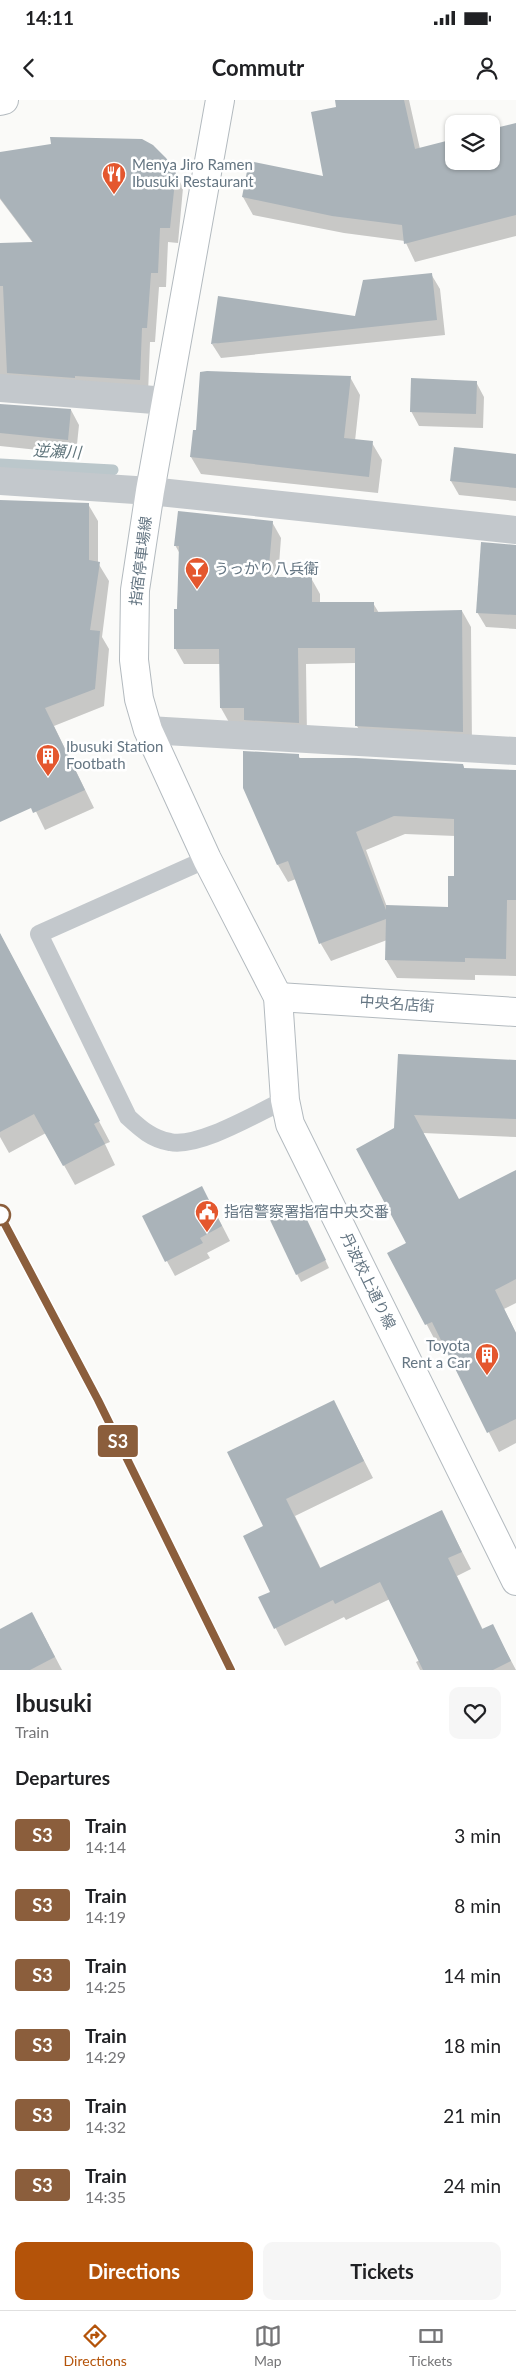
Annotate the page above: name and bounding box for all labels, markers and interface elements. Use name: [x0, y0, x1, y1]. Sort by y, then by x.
text: 14:11: [25, 6, 74, 29]
icon: back: [15, 54, 43, 82]
text: Commutr: [212, 54, 304, 81]
icon: person: [473, 54, 501, 82]
map controls: [445, 115, 500, 170]
button: layers: [445, 115, 500, 170]
place label: Menya Jiro Ramen Ibusuki Restaurant: [132, 155, 254, 190]
restaurant icon: Menya Jiro Ramen Ibusuki Restaurant: [101, 161, 127, 195]
water label: 逆瀬川: [33, 440, 83, 461]
street label: 指宿停車場線: [126, 515, 154, 607]
bar icon: うっかり八兵衛: [184, 556, 210, 590]
place label: うっかり八兵衛: [214, 559, 319, 577]
place label: Ibusuki Station Footbath: [66, 737, 163, 772]
building icon: Ibusuki Station Footbath: [35, 743, 61, 777]
street label: 中央名店街: [359, 991, 435, 1015]
public building icon: 指宿警察署指宿中央交番: [194, 1199, 220, 1233]
place label: 指宿警察署指宿中央交番: [224, 1202, 389, 1220]
unlabelled marker: [0, 1204, 11, 1226]
street label: 丹波校上通り線: [338, 1229, 400, 1332]
place label: Toyota Rent a Car: [401, 1336, 471, 1371]
building icon: Toyota Rent a Car: [474, 1342, 500, 1376]
line badge: S3: [96, 1425, 140, 1457]
text: S3: [108, 1430, 128, 1452]
button: heart: [449, 1687, 501, 1739]
text: Ibusuki: [15, 1688, 92, 1717]
text: Train: [15, 1722, 49, 1741]
text: Departures: [15, 1766, 110, 1789]
text: Train: [85, 1814, 127, 1837]
text: S3: [32, 1824, 53, 1846]
text: 3 min: [454, 1824, 501, 1847]
text: 14:14: [85, 1837, 126, 1856]
text: Train: [85, 1884, 127, 1907]
text: S3: [32, 1894, 53, 1916]
text: 8 min: [454, 1894, 501, 1917]
text: 14:19: [85, 1907, 126, 1926]
text: Train: [85, 1954, 127, 1977]
text: S3: [32, 1964, 53, 1986]
text: 14 min: [443, 1964, 501, 1987]
text: 14:25: [85, 1977, 126, 1996]
text: Train: [85, 2024, 127, 2047]
text: S3: [32, 2034, 53, 2056]
text: 18 min: [443, 2034, 501, 2057]
text: 14:29: [85, 2047, 126, 2066]
text: Train: [85, 2094, 127, 2117]
text: S3: [32, 2104, 53, 2126]
text: 21 min: [443, 2104, 501, 2127]
text: 14:32: [85, 2117, 126, 2136]
text: Train: [85, 2164, 127, 2187]
text: S3: [32, 2174, 53, 2196]
text: 24 min: [443, 2174, 501, 2197]
text: 14:35: [85, 2187, 126, 2206]
button: Directions: [15, 2242, 253, 2300]
button: Tickets: [263, 2242, 501, 2300]
tab: Directions: [64, 2322, 127, 2369]
tab: Map: [254, 2322, 282, 2369]
tab: Tickets: [409, 2322, 452, 2369]

